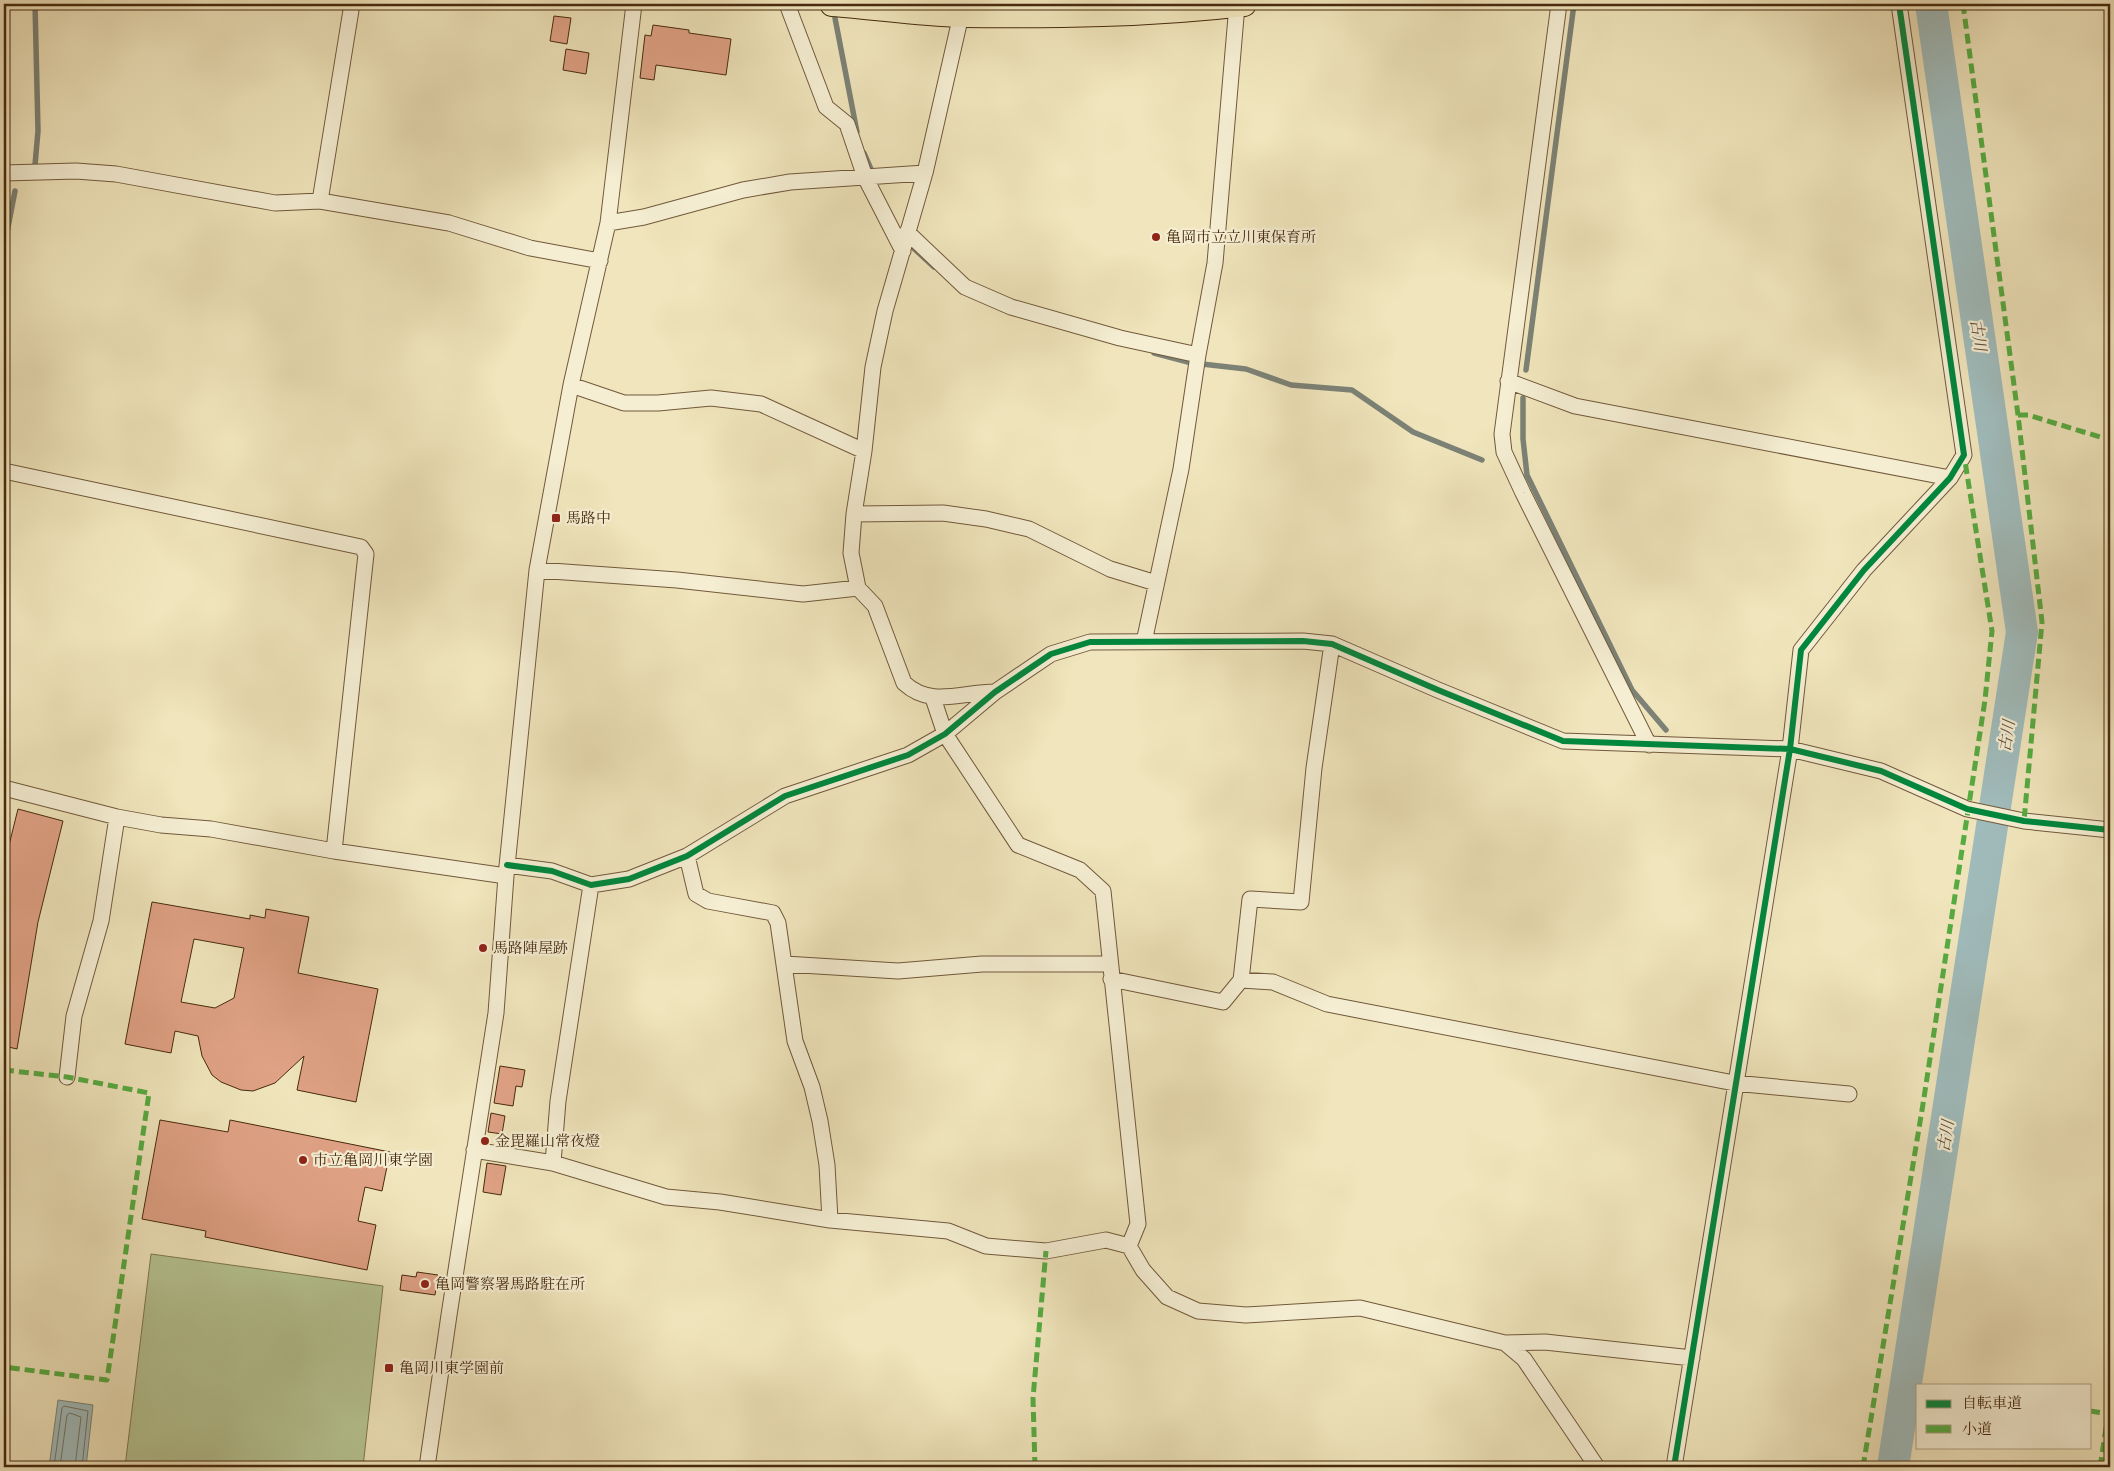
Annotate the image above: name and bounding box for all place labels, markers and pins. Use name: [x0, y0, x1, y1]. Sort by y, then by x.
place label: 亀岡市立立川東保育所: [1166, 227, 1316, 247]
marker: 亀岡市立立川東保育所: [1150, 231, 1162, 243]
place label: 馬路中: [566, 508, 611, 528]
marker: 馬路中: [550, 512, 562, 524]
place label: 馬路陣屋跡: [493, 938, 568, 958]
marker: 馬路陣屋跡: [477, 942, 489, 954]
place label: 金毘羅山常夜燈: [495, 1131, 600, 1151]
marker: 金毘羅山常夜燈: [479, 1135, 491, 1147]
place label: 市立亀岡川東学園: [313, 1150, 433, 1170]
marker: 市立亀岡川東学園: [297, 1154, 309, 1166]
place label: 亀岡警察署馬路駐在所: [435, 1274, 585, 1294]
marker: 亀岡警察署馬路駐在所: [419, 1278, 431, 1290]
place label: 亀岡川東学園前: [399, 1358, 504, 1378]
marker: 亀岡川東学園前: [383, 1362, 395, 1374]

